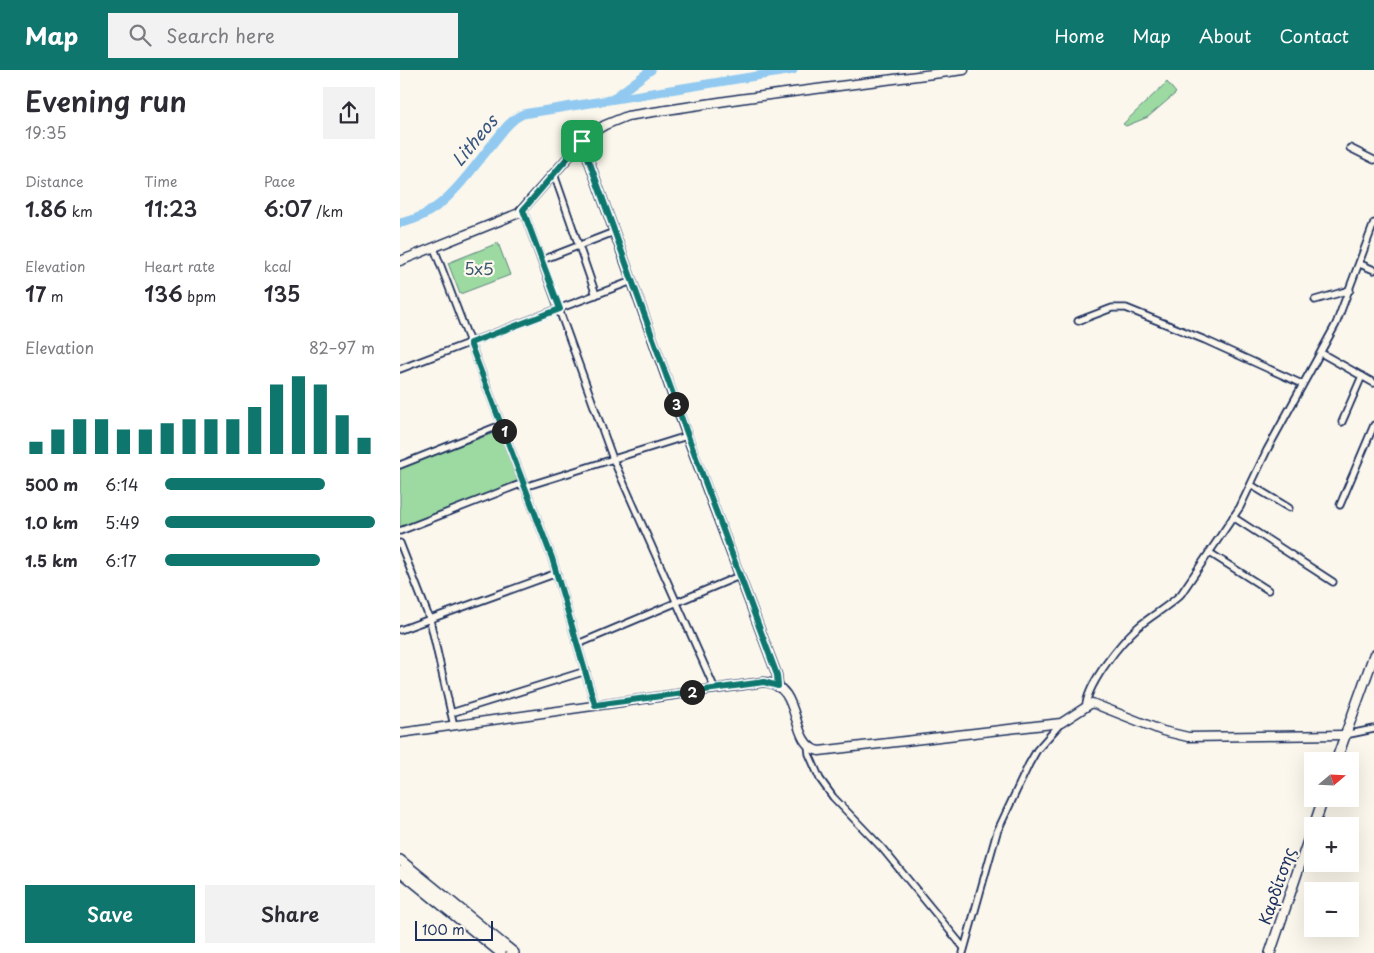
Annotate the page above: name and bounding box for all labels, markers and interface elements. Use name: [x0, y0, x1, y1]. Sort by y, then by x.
search box: [108, 13, 458, 58]
text: Map: [25, 17, 78, 53]
icon: search: [126, 21, 154, 49]
text: Search here: [166, 21, 275, 49]
text: Home: [1054, 22, 1104, 49]
text: Map: [1132, 22, 1171, 49]
text: About: [1199, 22, 1251, 49]
text: Contact: [1279, 22, 1349, 49]
text: Evening run: [25, 79, 187, 122]
button: share: [323, 87, 375, 139]
water label: Litheos: [444, 107, 504, 172]
text: 19:35: [25, 120, 67, 144]
pin: [561, 120, 603, 162]
icon: arrive: [568, 127, 596, 155]
text: Distance: [25, 171, 84, 192]
text: Time: [144, 171, 177, 192]
text: Pace: [264, 171, 295, 192]
text: 1.86: [25, 192, 67, 224]
text: 11:23: [144, 192, 197, 224]
text: 6:07: [264, 192, 312, 224]
text: km: [67, 201, 93, 222]
text: /km: [312, 201, 343, 222]
text: Elevation: [25, 256, 85, 277]
text: Heart rate: [144, 256, 215, 277]
text: kcal: [264, 256, 292, 277]
park label: 5x5: [464, 256, 494, 280]
text: 17: [25, 277, 46, 309]
text: 136: [144, 277, 183, 309]
text: 135: [264, 277, 301, 309]
text: m: [46, 286, 64, 307]
text: bpm: [183, 286, 216, 307]
text: Elevation: [25, 335, 94, 359]
text: 82–97 m: [309, 335, 375, 359]
pin: 3: [664, 392, 688, 416]
text: 3: [672, 394, 681, 415]
pin: 1: [492, 418, 516, 444]
text: 1: [501, 421, 508, 442]
text: 500 m: [25, 472, 78, 496]
text: 6:14: [105, 472, 139, 496]
text: 1.0 km: [25, 510, 78, 534]
text: 5:49: [105, 510, 140, 534]
text: 1.5 km: [25, 548, 78, 572]
text: 6:17: [105, 548, 137, 572]
pin: 2: [680, 680, 704, 704]
text: 2: [688, 682, 697, 703]
north arrow: [1304, 752, 1359, 808]
map controls: [1304, 752, 1359, 937]
button: +: [1304, 817, 1359, 872]
street label: Καρδίτσης: [1252, 844, 1300, 928]
button: −: [1304, 882, 1359, 937]
button: Save: [25, 885, 195, 943]
button: Share: [205, 885, 375, 943]
scale bar: [415, 918, 492, 941]
text: 100 m: [422, 919, 465, 940]

